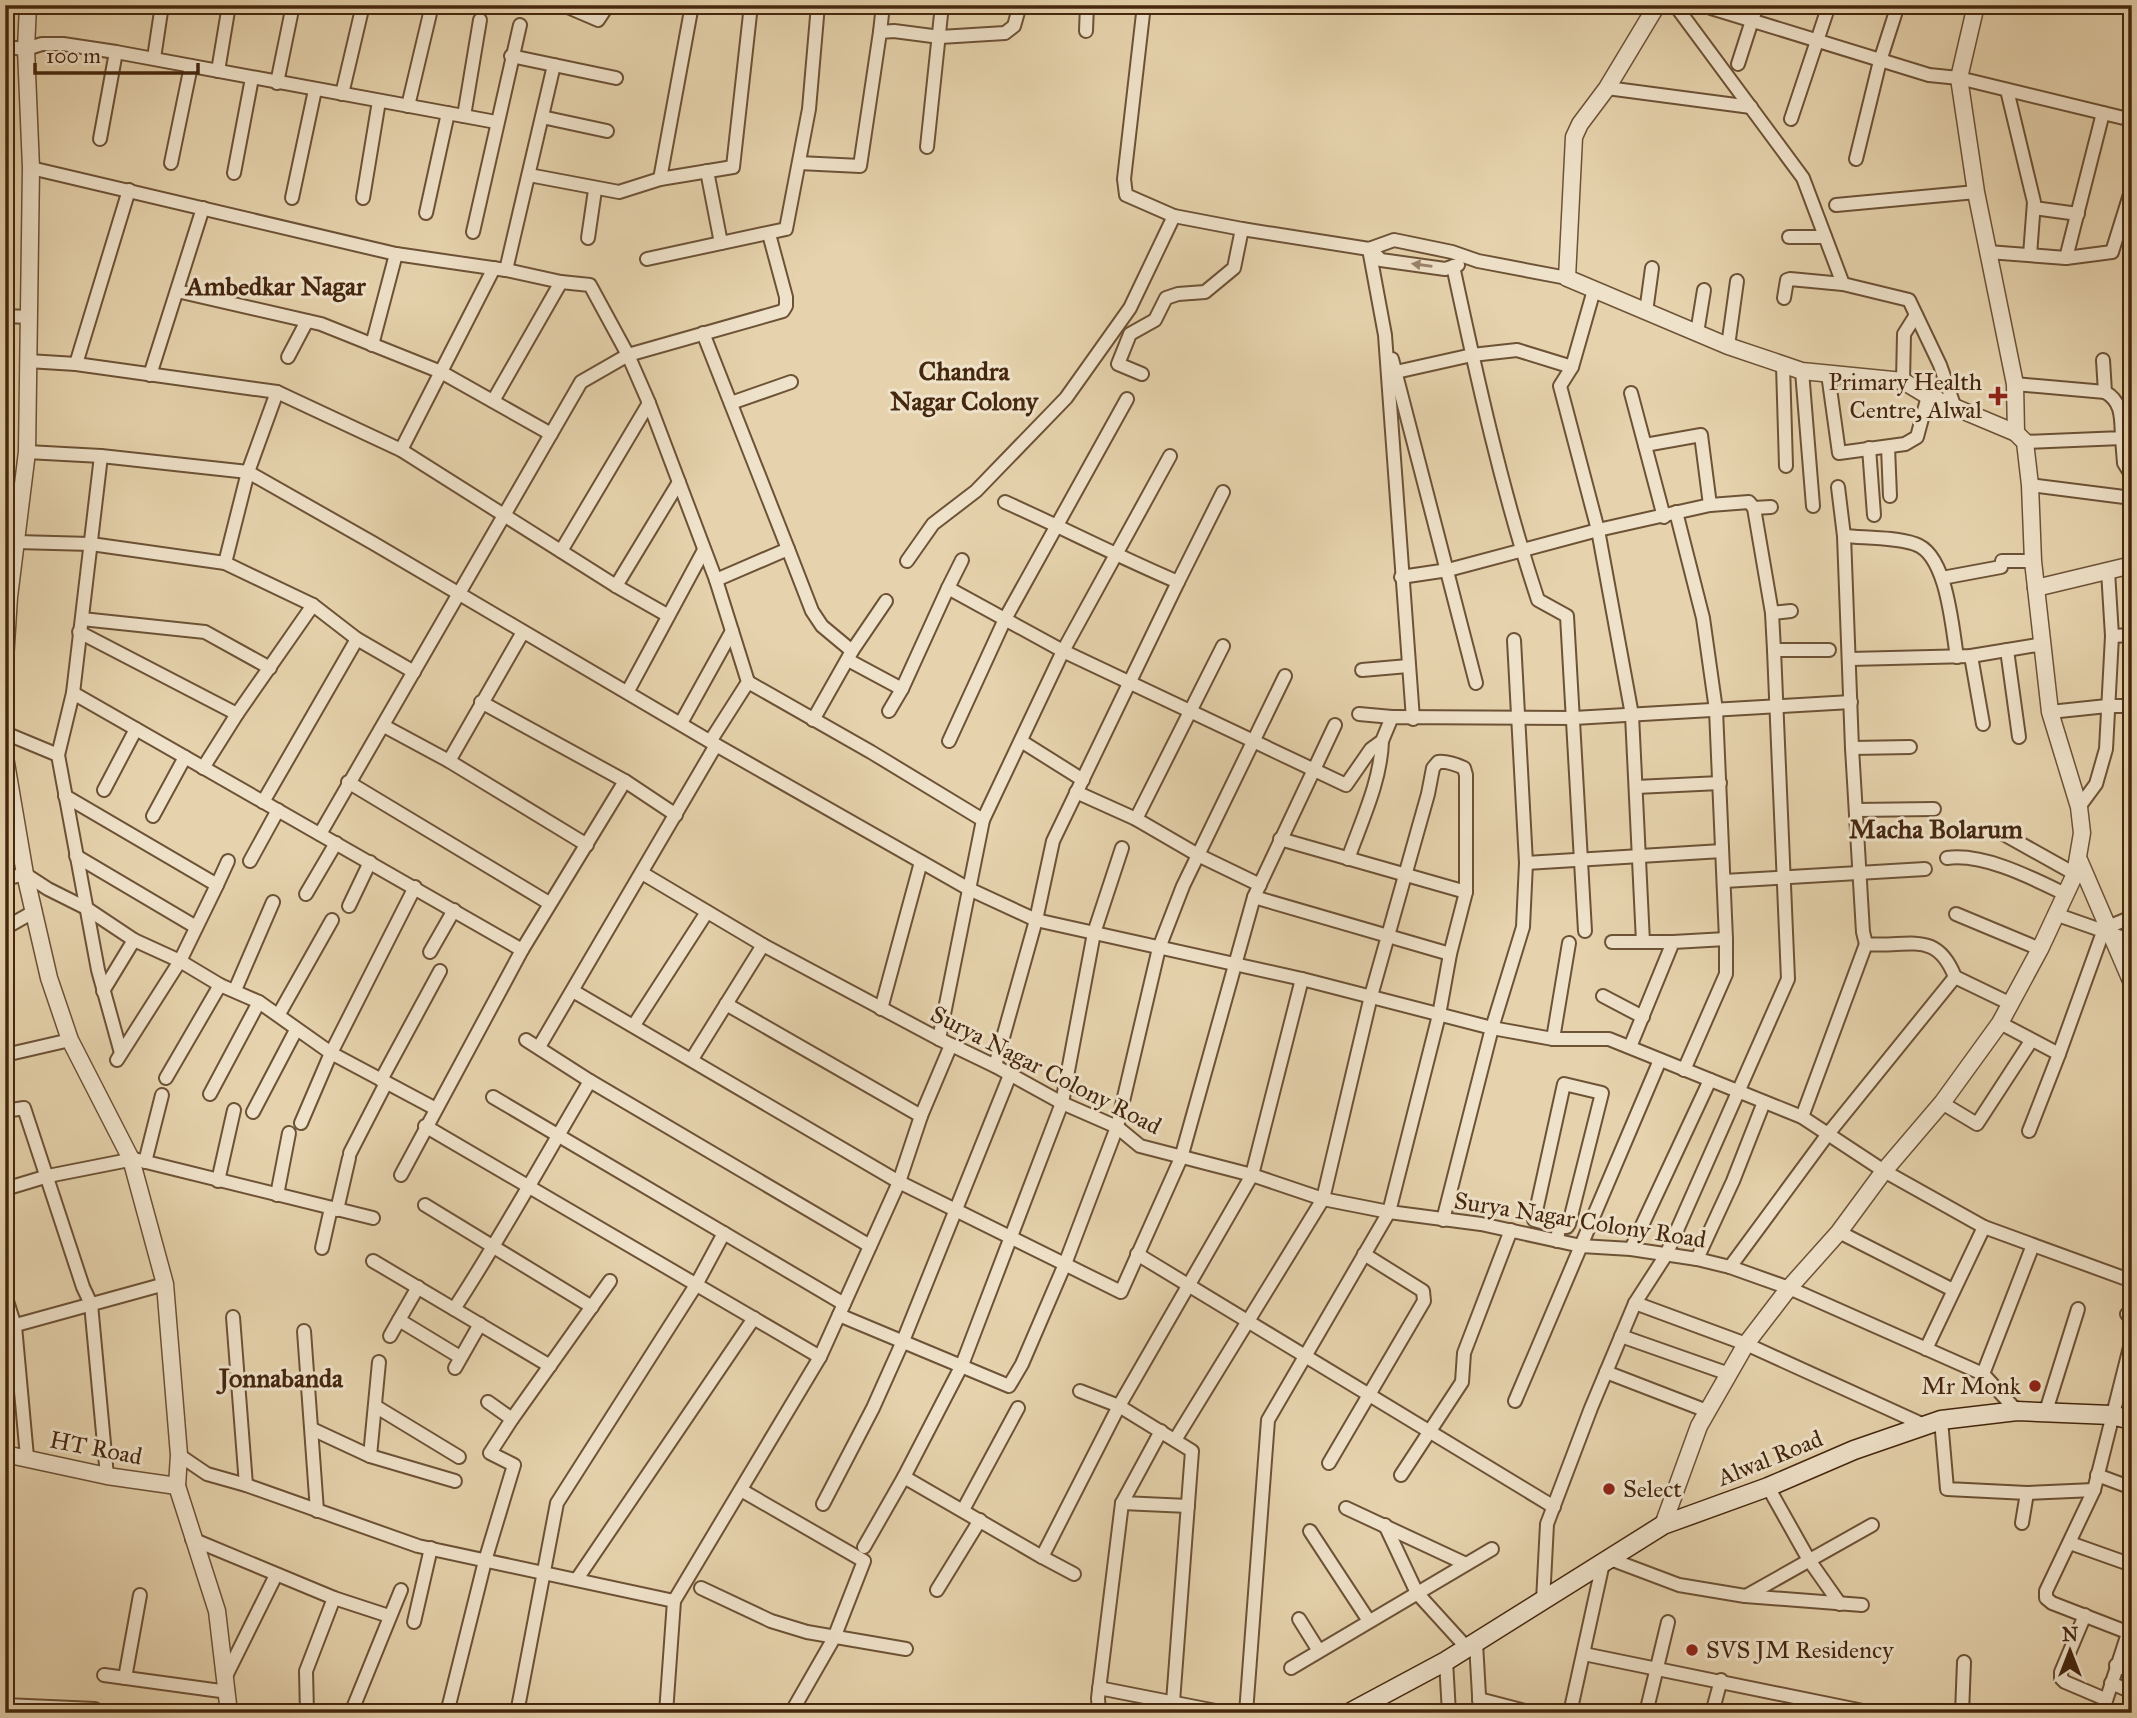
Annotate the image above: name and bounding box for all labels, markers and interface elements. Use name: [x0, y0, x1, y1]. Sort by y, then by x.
scale bar: [35, 32, 198, 76]
text: 100 m: [46, 43, 101, 69]
one-way arrow: [1411, 260, 1433, 271]
district label: Ambedkar Nagar: [184, 270, 367, 303]
district label: Chandra Nagar Colony: [890, 355, 1040, 418]
place label: Primary Health Centre, Alwal: [1828, 367, 1983, 425]
marker: Primary Health Centre, Alwal: [1988, 386, 2008, 406]
district label: Macha Bolarum: [1849, 813, 2023, 845]
street label: Surya Nagar Colony Road: [926, 999, 1166, 1141]
street label: Surya Nagar Colony Road: [1452, 1185, 1708, 1255]
district label: Jonnabanda: [216, 1362, 344, 1395]
place label: Mr Monk: [1921, 1371, 2022, 1401]
marker: Mr Monk: [2027, 1378, 2043, 1394]
street label: Alwal Road: [1712, 1423, 1827, 1493]
street label: HT Road: [47, 1424, 145, 1472]
place label: Select: [1623, 1474, 1682, 1504]
marker: Select: [1601, 1481, 1617, 1497]
north arrow: [2036, 1616, 2106, 1686]
text: N: [2062, 1623, 2078, 1646]
place label: SVS JM Residency: [1706, 1635, 1894, 1665]
marker: SVS JM Residency: [1684, 1642, 1700, 1658]

